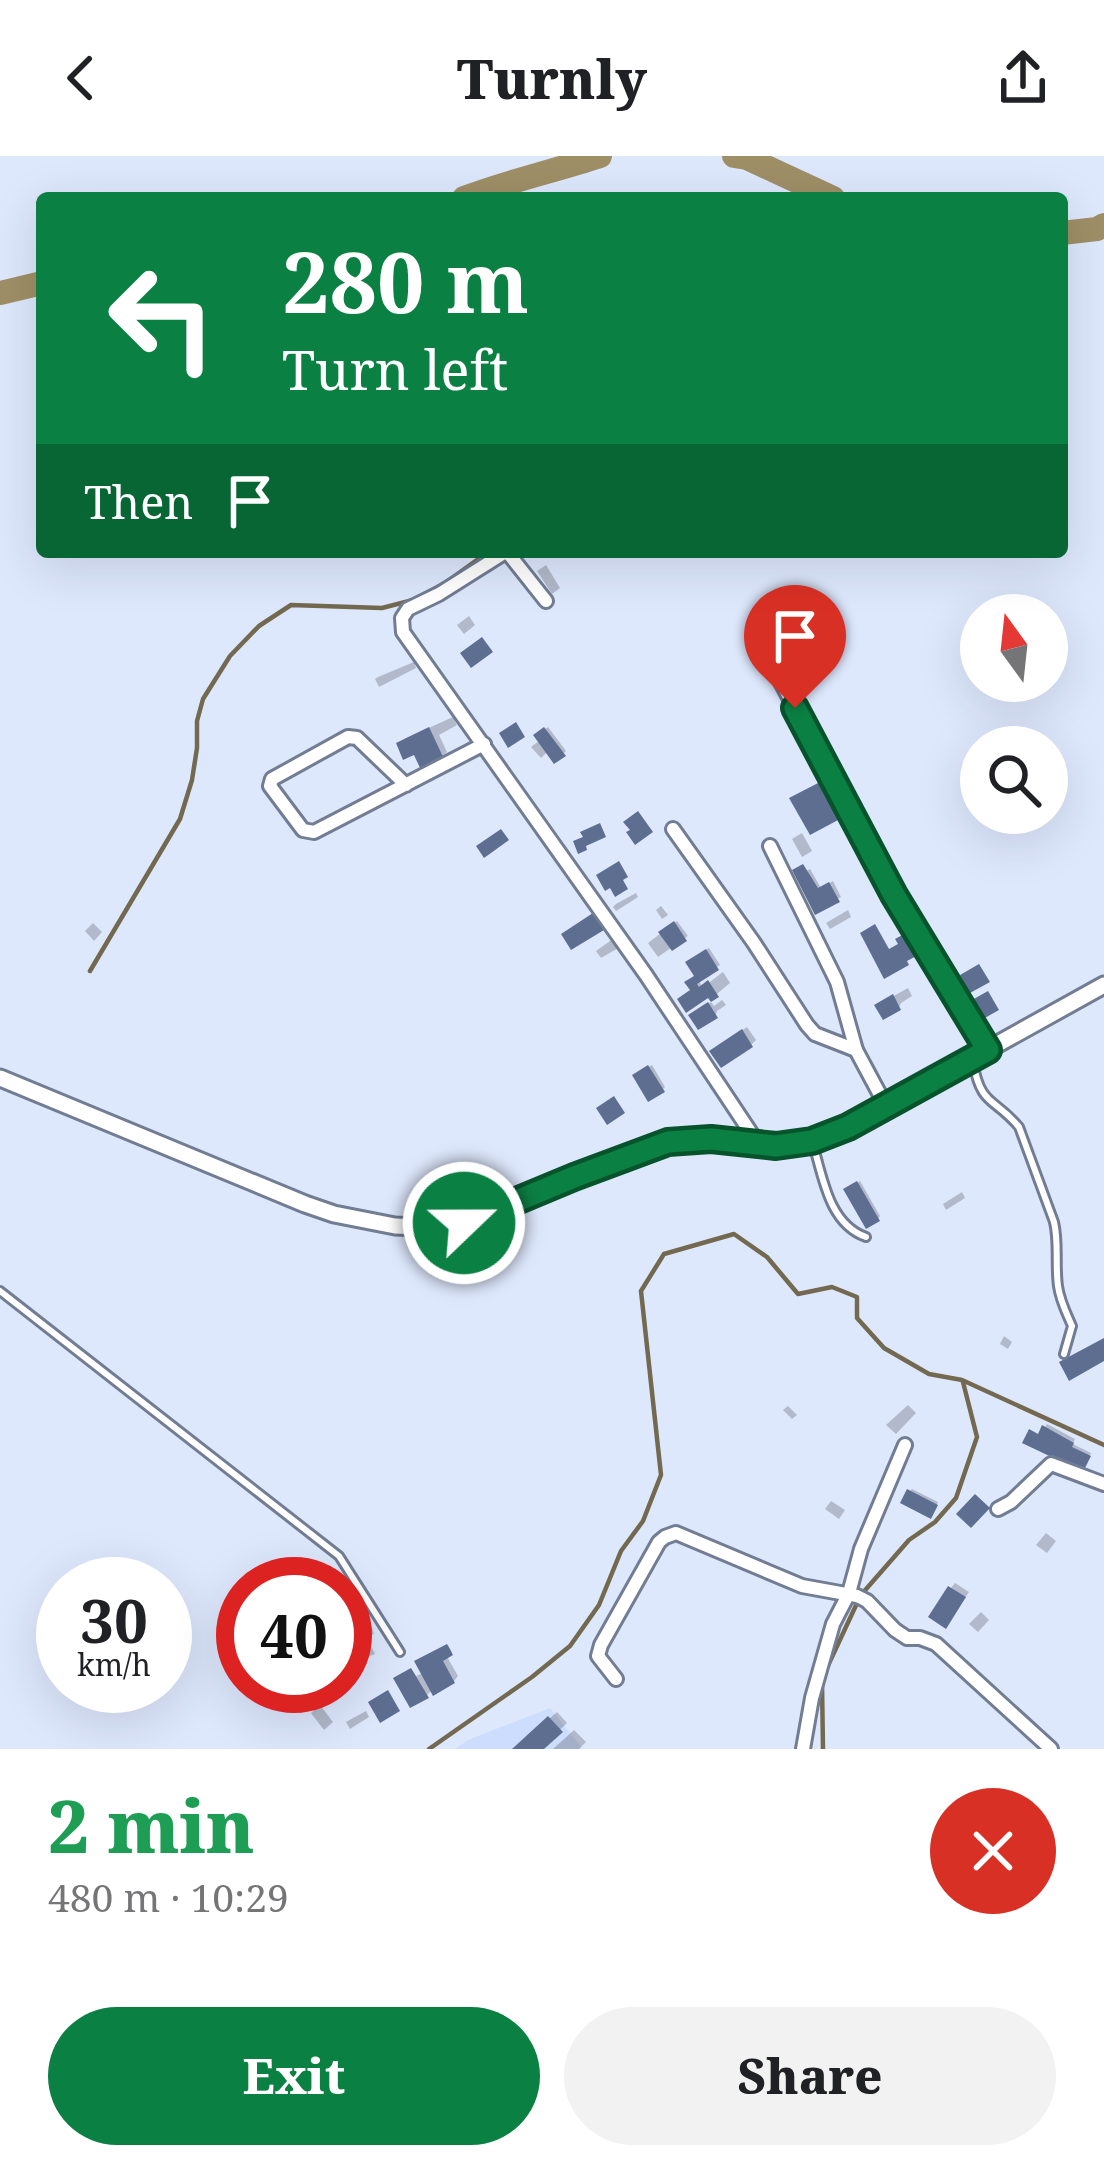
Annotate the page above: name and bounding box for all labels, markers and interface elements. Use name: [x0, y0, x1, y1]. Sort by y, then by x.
text: Turnly: [457, 41, 647, 115]
icon: back: [48, 45, 114, 111]
icon: share: [990, 45, 1056, 111]
text: 280 m: [282, 223, 529, 338]
icon: left: [84, 240, 240, 396]
text: Turn left: [282, 332, 508, 406]
icon: arrive: [217, 468, 283, 534]
text: Then: [84, 471, 193, 532]
pin: [744, 585, 846, 708]
north arrow: [960, 594, 1068, 702]
map controls: [960, 594, 1068, 834]
icon: arrive: [762, 603, 828, 669]
button: search: [960, 726, 1068, 834]
position arrow: [401, 1160, 527, 1286]
speed limit sign: 40: [216, 1557, 372, 1713]
text: 30: [80, 1579, 148, 1661]
text: km/h: [77, 1644, 151, 1685]
text: 2 min: [48, 1776, 255, 1874]
button: close: [930, 1788, 1056, 1914]
text: 480 m · 10:29: [48, 1870, 289, 1923]
button: Exit: [48, 2007, 540, 2145]
button: Share: [564, 2007, 1056, 2145]

